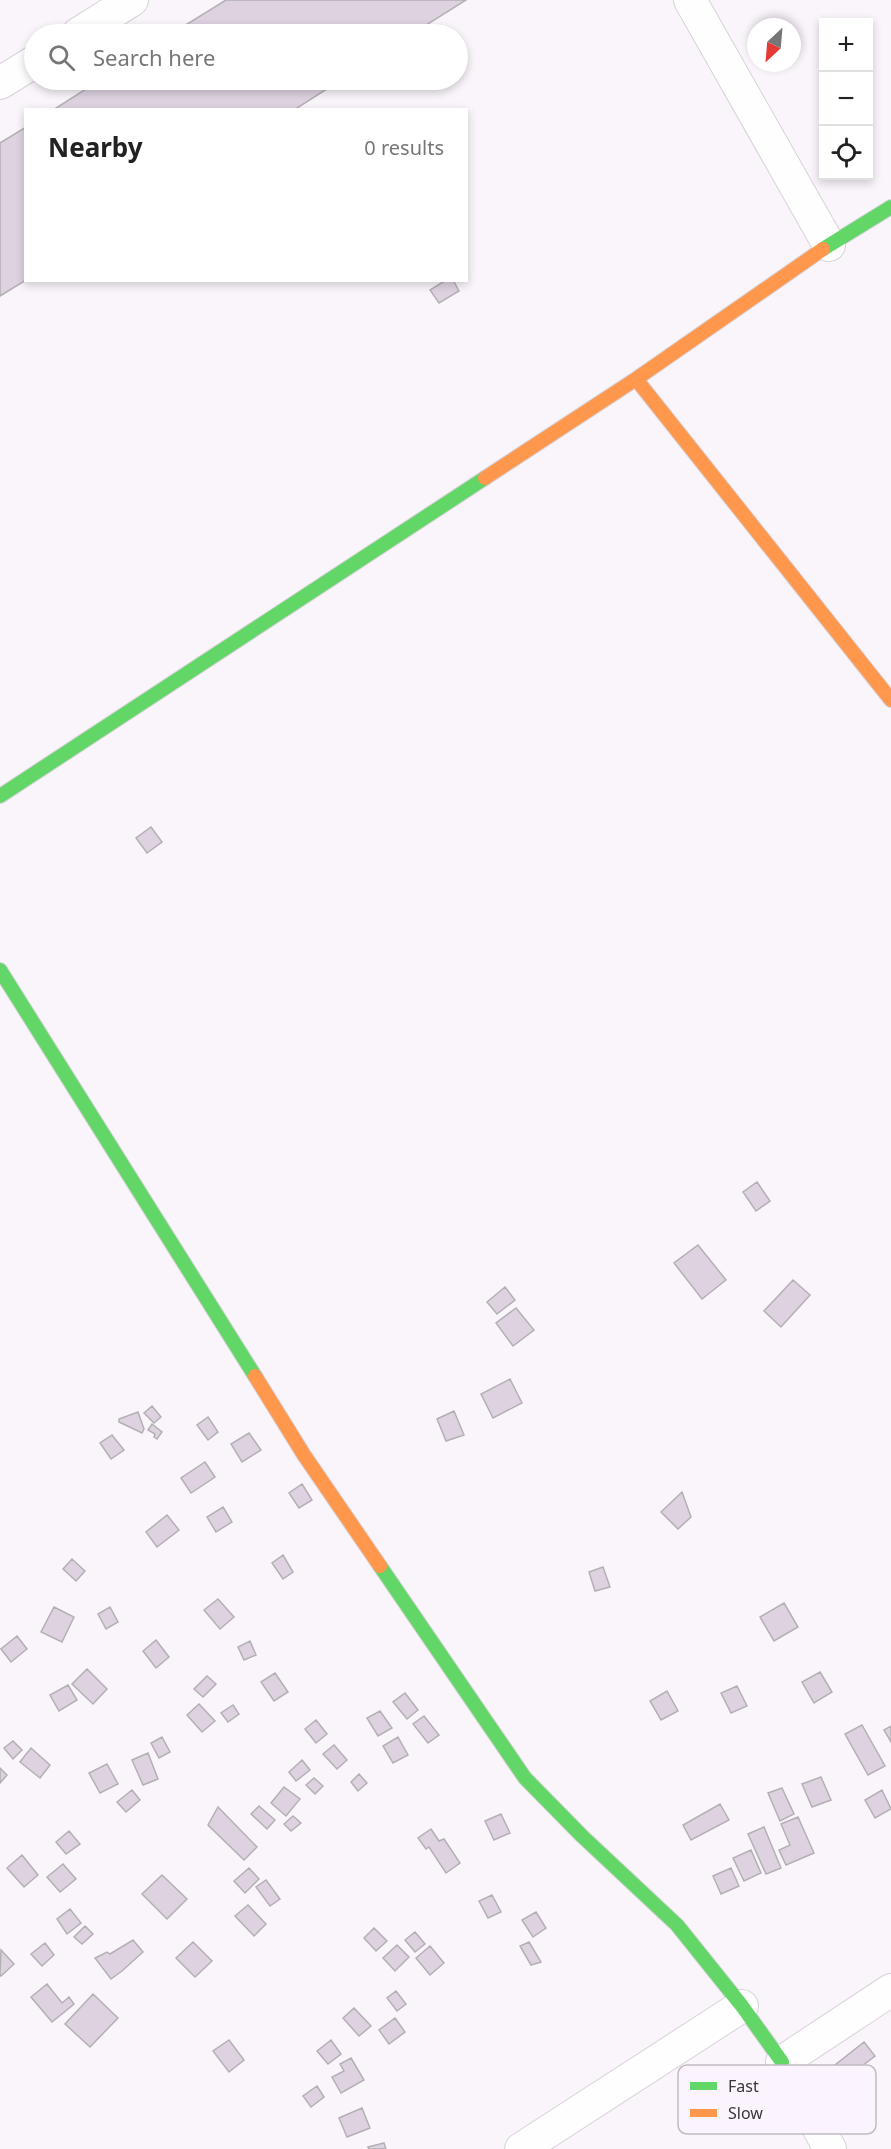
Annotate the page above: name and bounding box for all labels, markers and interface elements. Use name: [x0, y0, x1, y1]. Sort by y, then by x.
north arrow: [747, 18, 801, 72]
map controls: [819, 18, 873, 180]
button: +: [819, 18, 873, 72]
search box: [24, 24, 468, 90]
icon: search: [45, 41, 78, 74]
text: Search here: [93, 42, 215, 72]
button: −: [819, 72, 873, 126]
button: locate: [819, 126, 873, 180]
text: Nearby: [48, 129, 143, 165]
text: 0 results: [364, 134, 444, 161]
legend: [678, 2065, 876, 2134]
text: Fast: [728, 2075, 759, 2097]
text: Slow: [728, 2102, 763, 2124]

